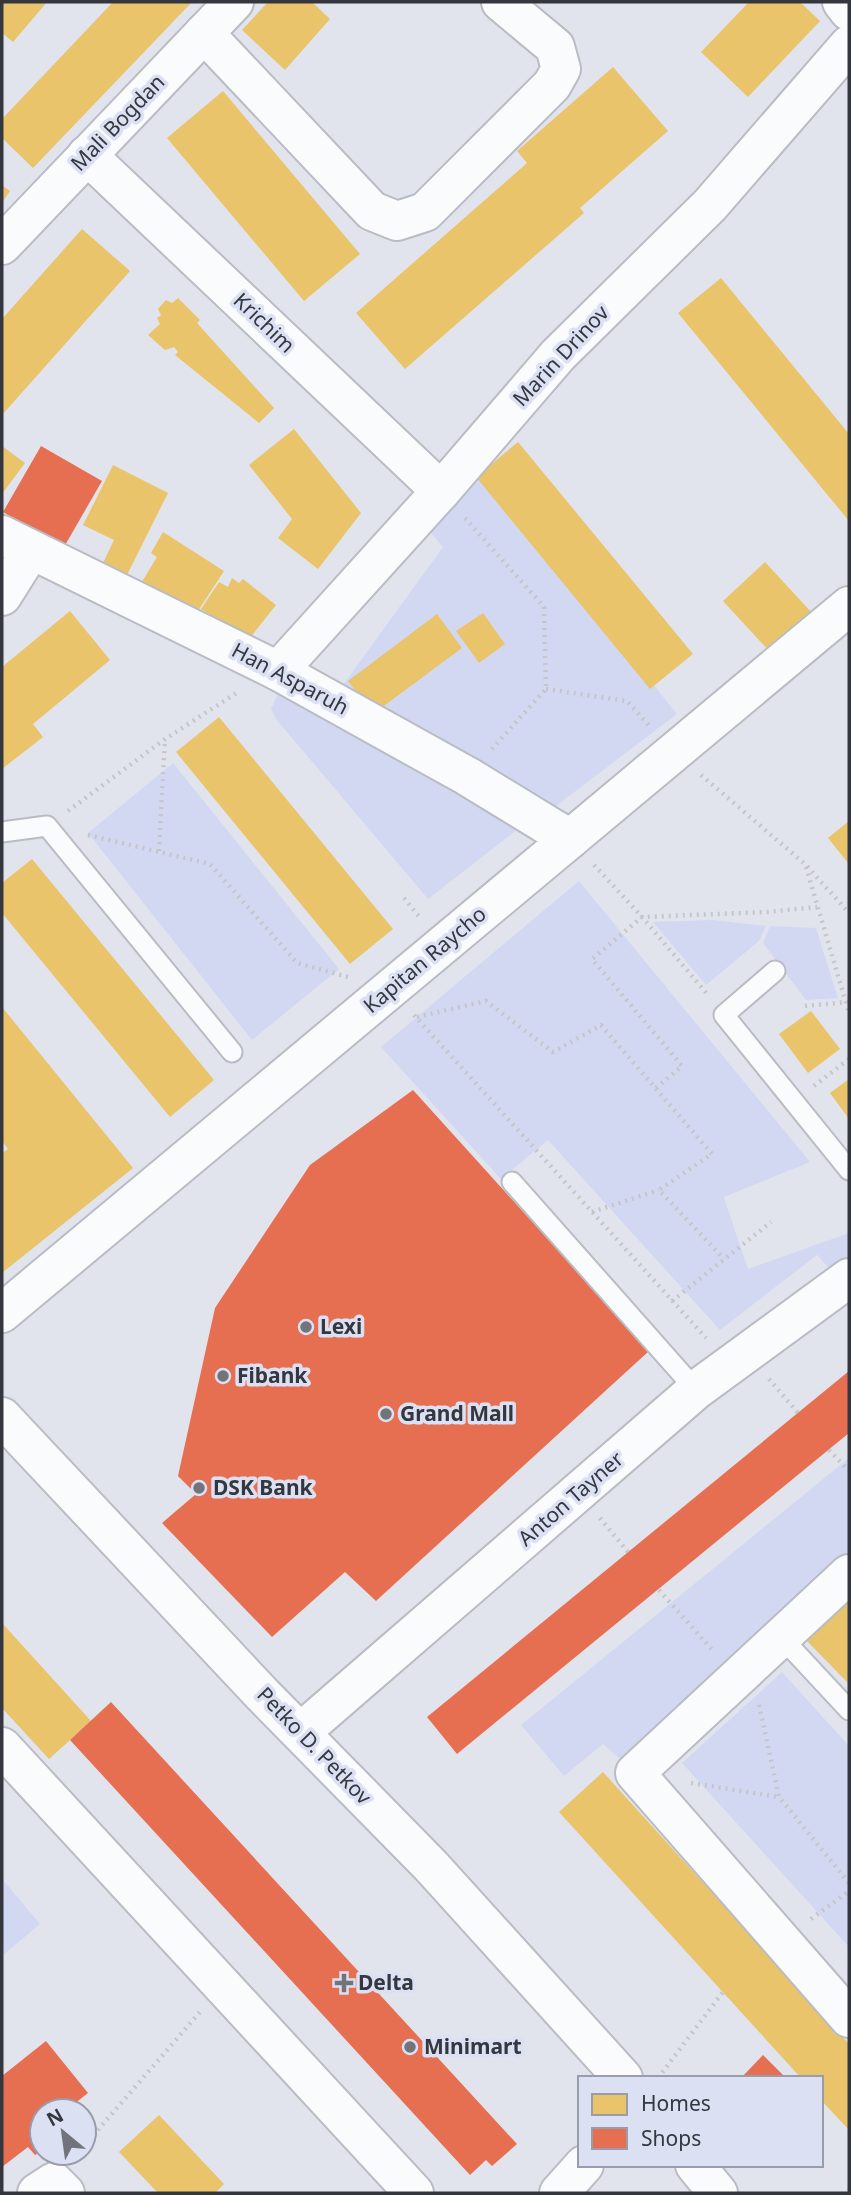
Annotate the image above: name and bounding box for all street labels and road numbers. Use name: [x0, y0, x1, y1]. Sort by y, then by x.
street label: Mali Bogdan: [64, 68, 170, 177]
street label: Krichim: [228, 286, 301, 358]
street label: Marin Drinov: [506, 298, 615, 412]
street label: Han Asparuh: [227, 636, 354, 721]
street label: Kapitan Raycho: [357, 900, 492, 1019]
street label: Anton Tayner: [512, 1444, 629, 1552]
street label: Petko D. Petkov: [251, 1680, 378, 1810]

